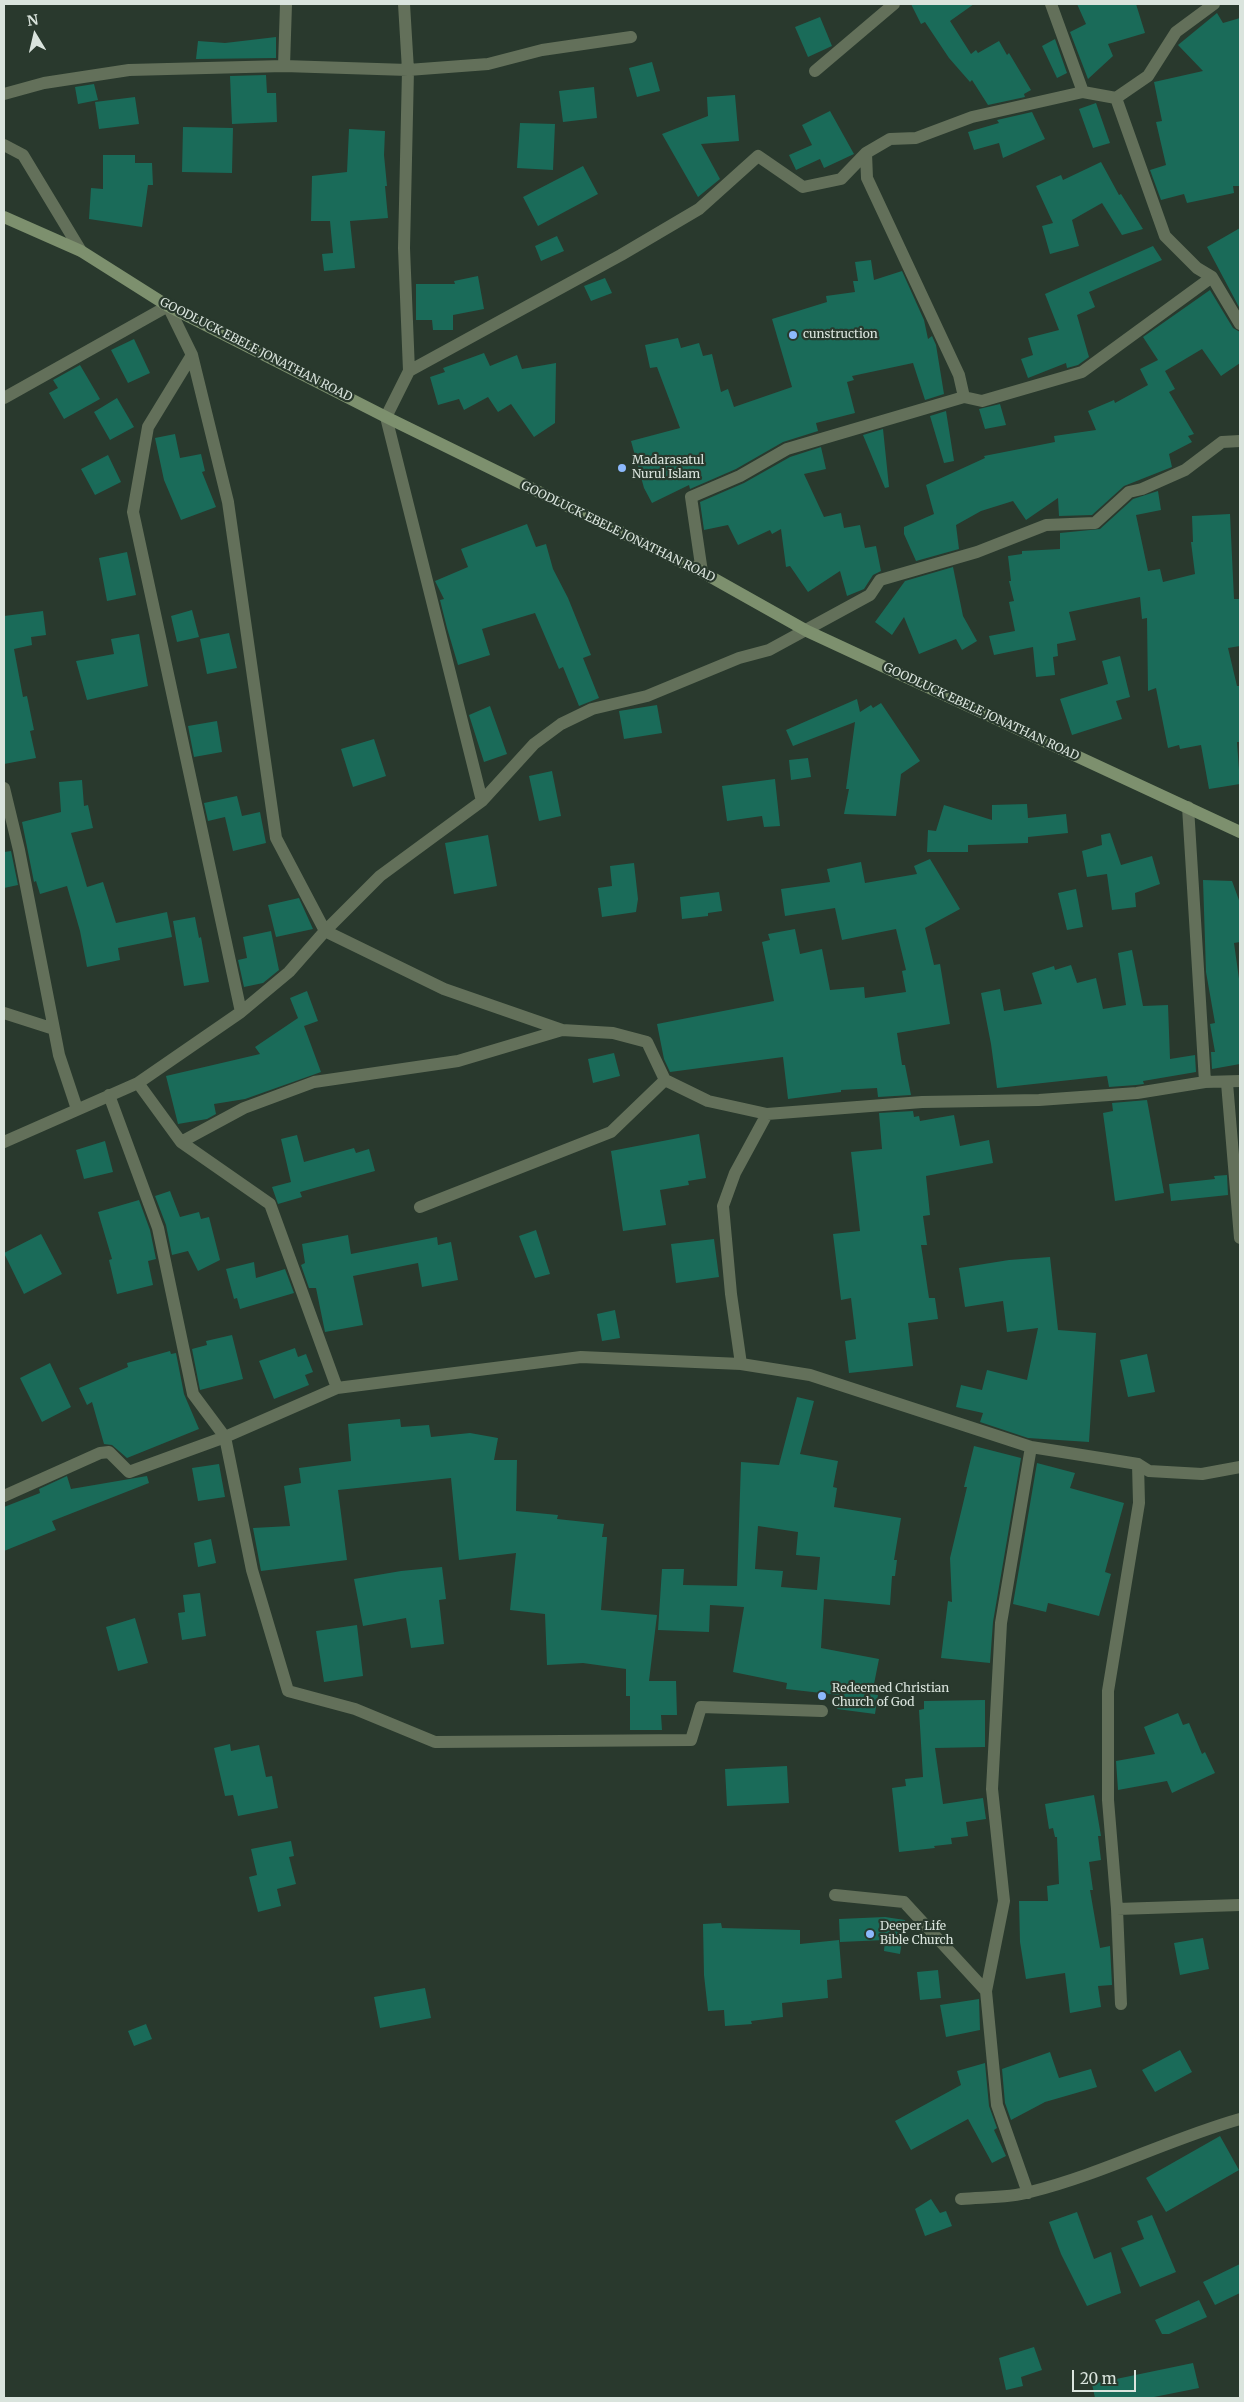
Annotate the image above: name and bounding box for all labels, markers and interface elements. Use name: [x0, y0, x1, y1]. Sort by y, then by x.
north arrow: [10, 10, 60, 60]
text: N: [26, 10, 40, 30]
street label: GOODLUCK EBELE JONATHAN ROAD: [157, 295, 355, 405]
place label: cunstruction: [803, 328, 878, 342]
marker: cunstruction: [787, 329, 799, 341]
place label: Madarasatul Nurul Islam: [632, 454, 704, 482]
marker: Madarasatul Nurul Islam: [616, 462, 628, 474]
street label: GOODLUCK EBELE JONATHAN ROAD: [519, 479, 717, 585]
street label: GOODLUCK EBELE JONATHAN ROAD: [881, 660, 1081, 764]
place label: Redeemed Christian Church of God: [832, 1682, 949, 1710]
marker: Redeemed Christian Church of God: [816, 1690, 828, 1702]
place label: Deeper Life Bible Church: [880, 1920, 953, 1948]
marker: Deeper Life Bible Church: [864, 1928, 876, 1940]
scale bar: [1074, 2360, 1138, 2392]
text: 20 m: [1080, 2369, 1117, 2388]

